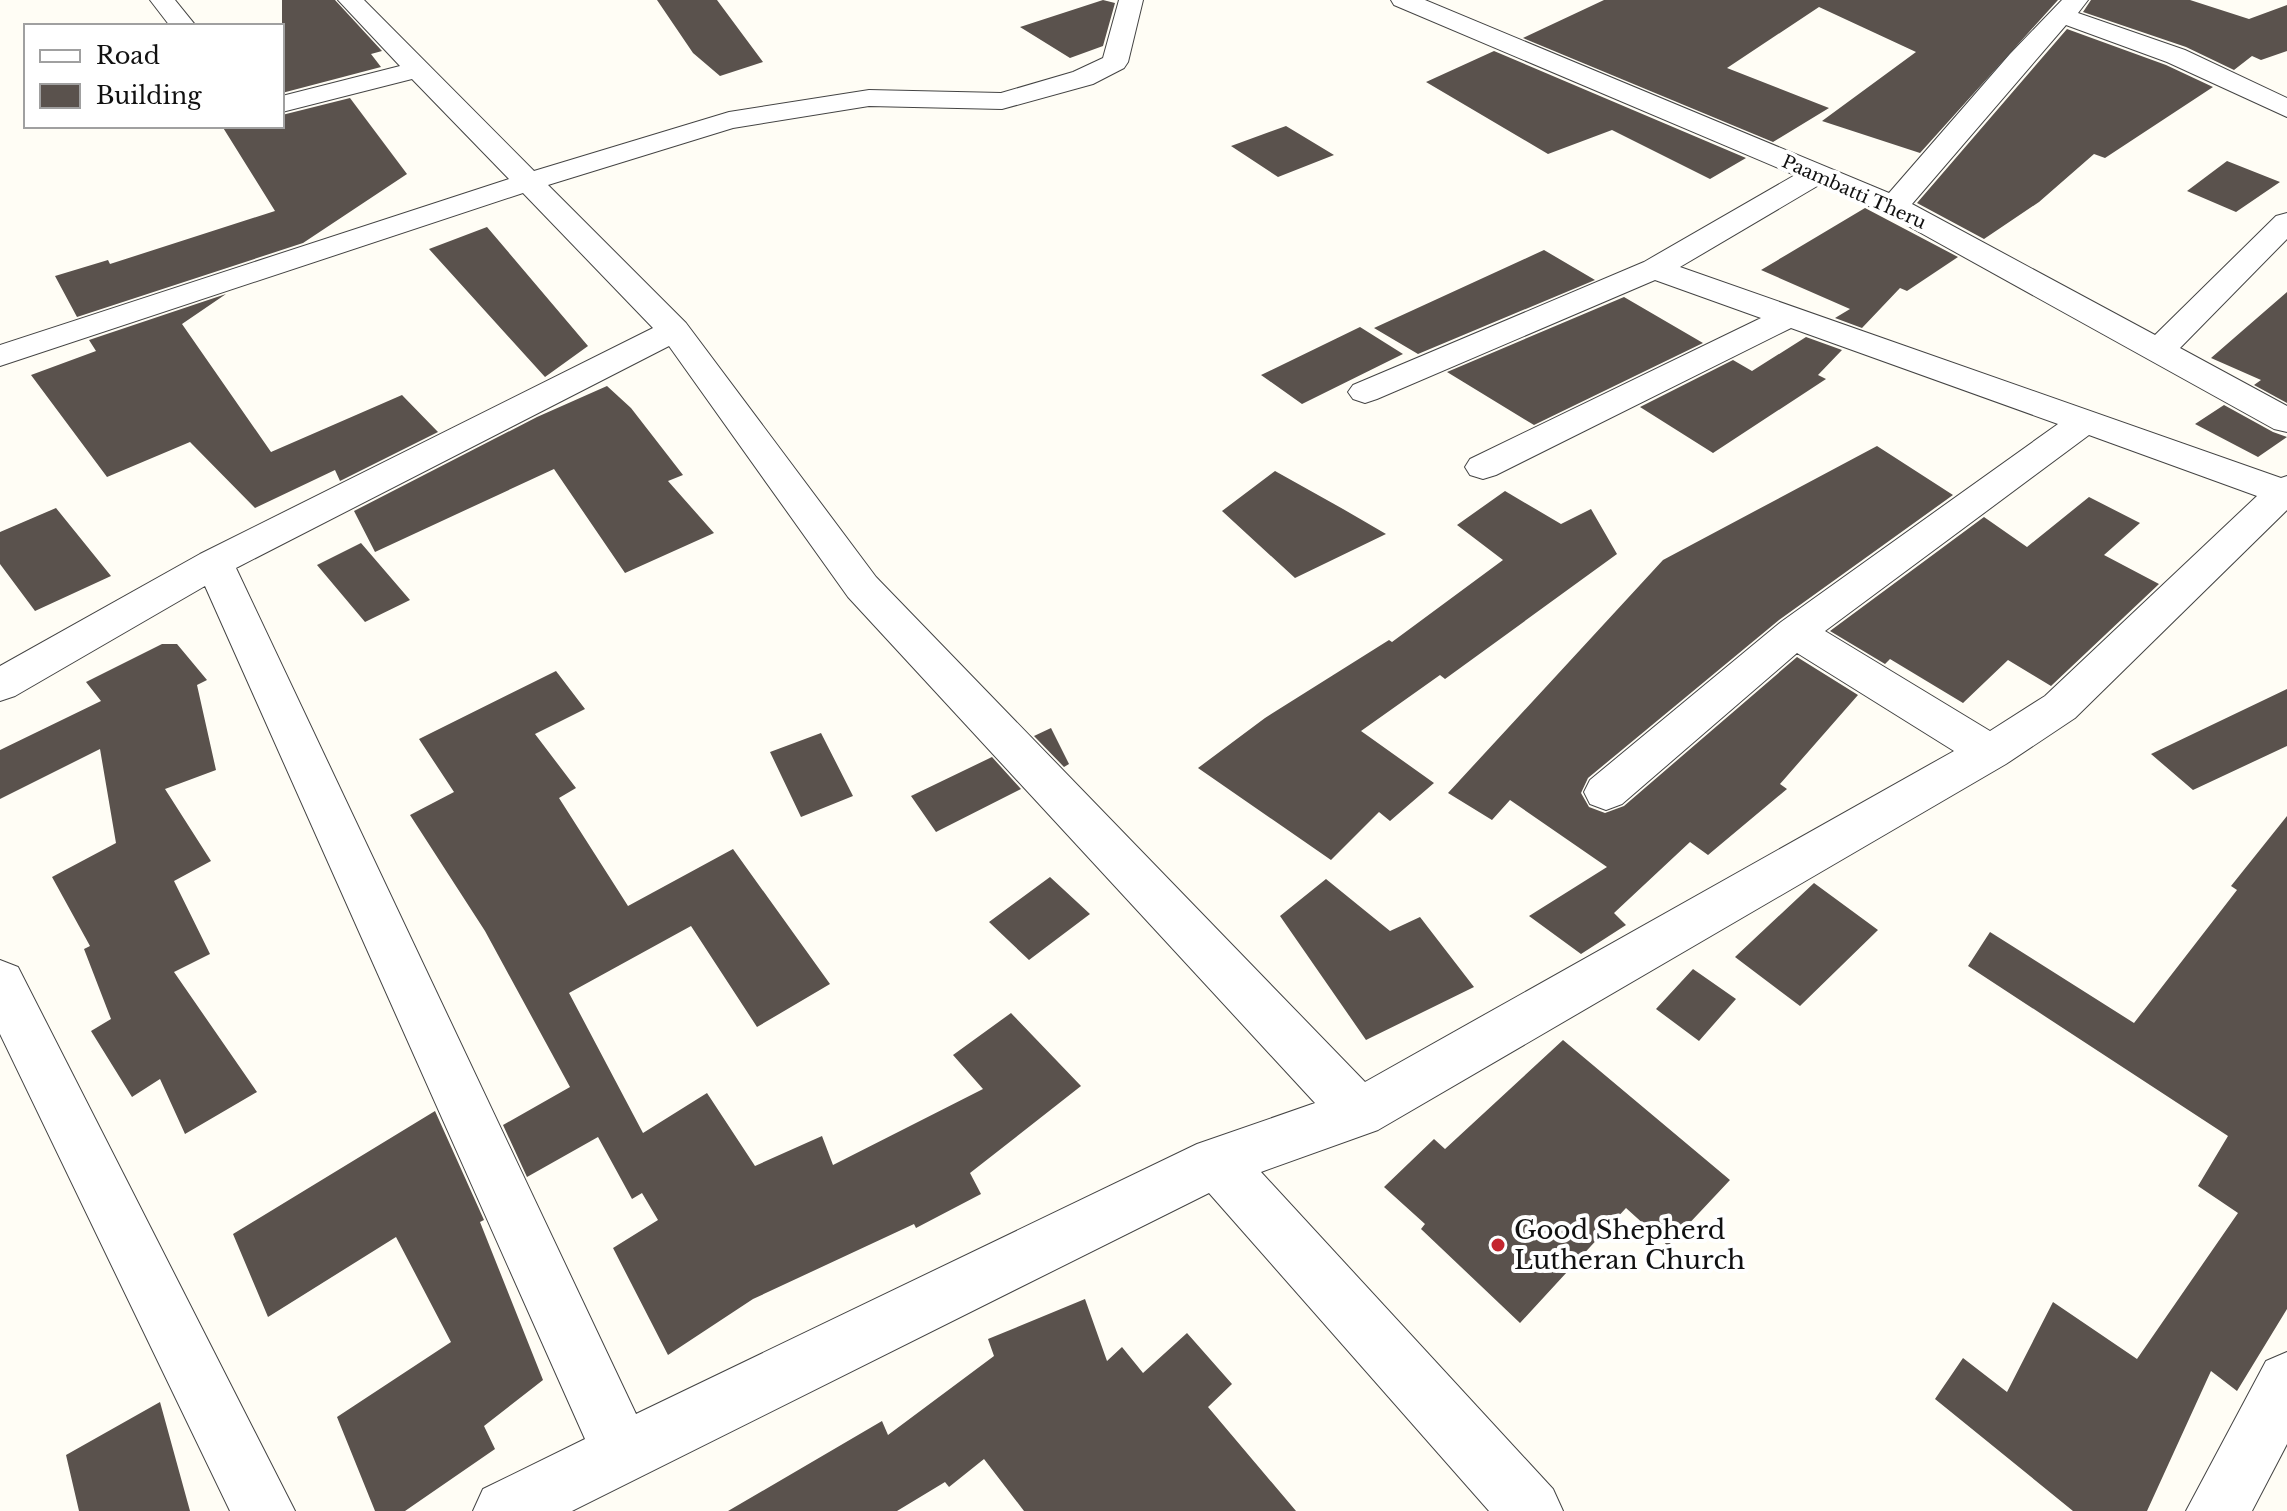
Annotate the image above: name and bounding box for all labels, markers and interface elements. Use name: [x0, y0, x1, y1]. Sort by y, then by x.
legend: [24, 24, 284, 128]
text: Road: [96, 41, 160, 70]
text: Building: [96, 81, 202, 110]
street label: Paambatti Theru: [1779, 150, 1929, 234]
place label: Good Shepherd Lutheran Church: [1514, 1214, 1745, 1276]
marker: Good Shepherd Lutheran Church: [1489, 1236, 1507, 1254]

